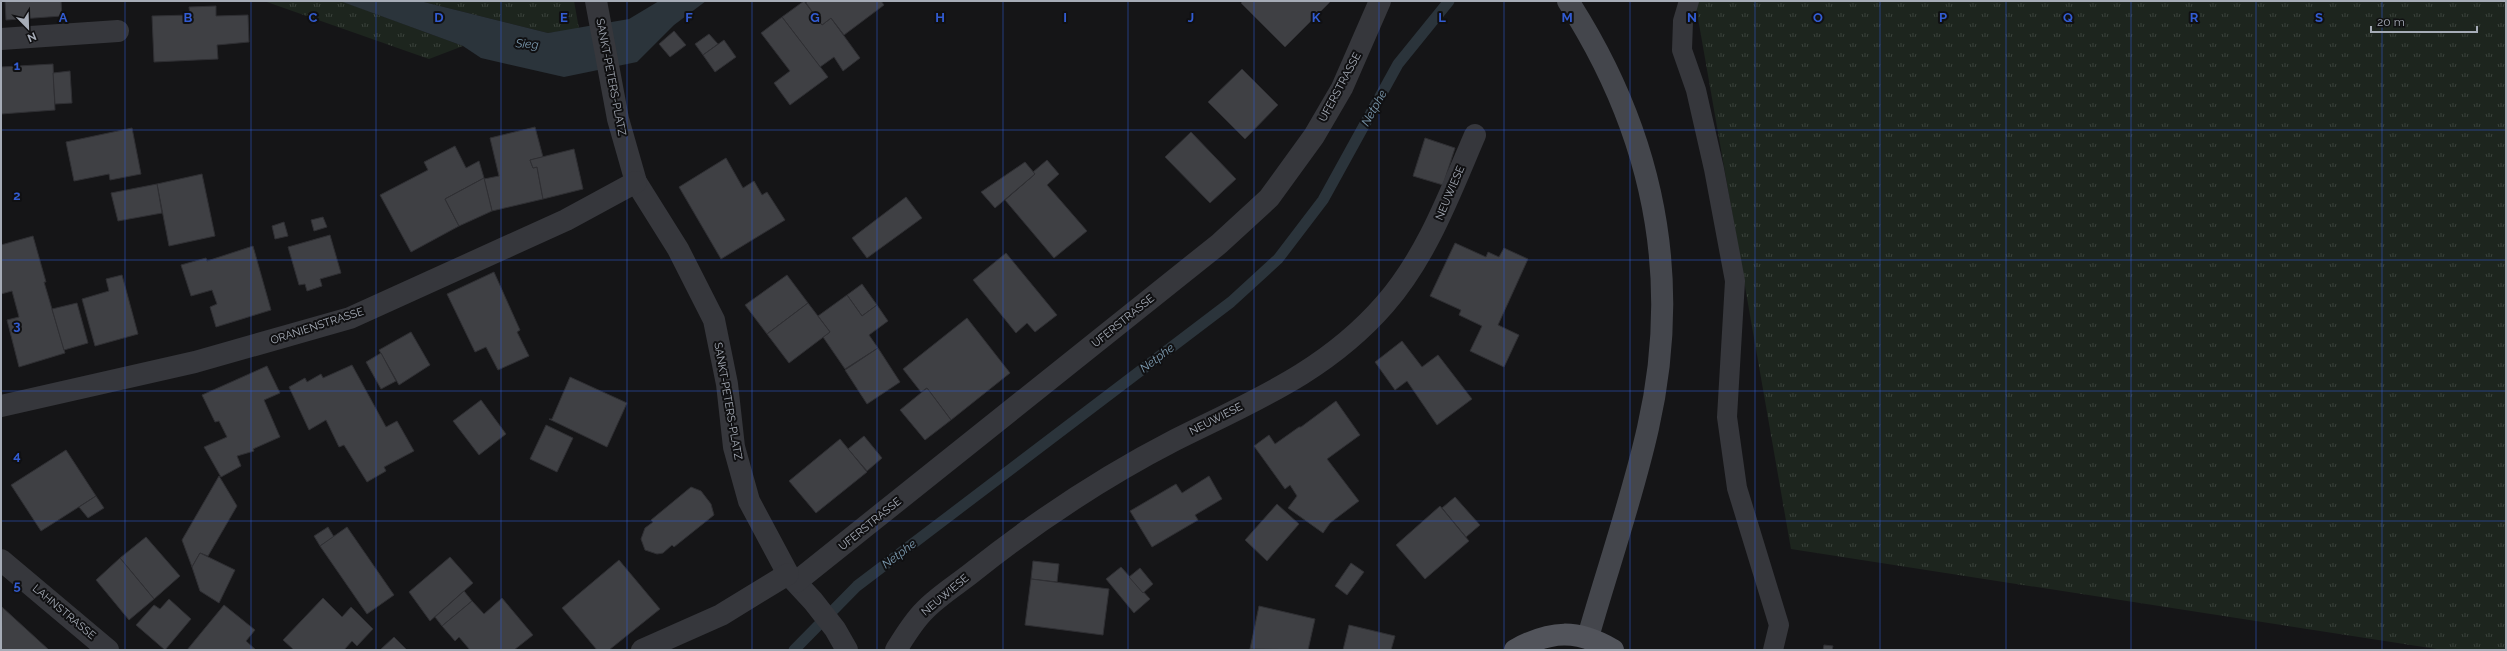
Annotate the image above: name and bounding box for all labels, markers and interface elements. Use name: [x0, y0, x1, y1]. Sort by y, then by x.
north arrow: [8, 8, 48, 48]
scale bar: [2371, 8, 2477, 34]
text: A: [59, 10, 68, 25]
text: B: [184, 10, 193, 25]
text: C: [309, 10, 318, 25]
text: D: [434, 10, 444, 25]
text: E: [560, 10, 568, 25]
text: F: [685, 10, 693, 25]
text: G: [810, 10, 820, 25]
text: H: [935, 10, 945, 25]
text: I: [1063, 10, 1067, 25]
text: J: [1188, 10, 1194, 25]
text: K: [1312, 10, 1321, 25]
text: L: [1438, 10, 1446, 25]
text: M: [1561, 10, 1573, 25]
text: N: [1687, 10, 1697, 25]
text: O: [1813, 10, 1823, 25]
text: P: [1939, 10, 1947, 25]
text: Q: [2063, 10, 2073, 25]
text: R: [2190, 10, 2199, 25]
text: S: [2315, 10, 2323, 25]
text: 20 m: [2377, 15, 2405, 29]
street label: SANKT-PETERS-PLATZ: [593, 17, 629, 137]
text: N: [25, 29, 38, 44]
water label: Sieg: [514, 36, 539, 52]
street label: UFERSTRASSE: [1316, 50, 1364, 124]
text: 1: [14, 58, 21, 73]
water label: Netphe: [1358, 87, 1390, 129]
street label: NEUWIESE: [1433, 164, 1467, 222]
text: 2: [13, 188, 21, 203]
street label: UFERSTRASSE: [1089, 292, 1157, 350]
street label: ORANIENSTRASSE: [269, 305, 365, 347]
text: 3: [13, 318, 21, 333]
water label: Netphe: [1137, 340, 1177, 375]
street label: SANKT-PETERS-PLATZ: [711, 341, 745, 461]
street label: NEUWIESE: [1187, 400, 1245, 438]
text: 4: [13, 448, 21, 463]
street label: UFERSTRASSE: [836, 495, 904, 553]
water label: Netphe: [879, 536, 919, 571]
street label: NEUWIESE: [919, 571, 972, 619]
text: 5: [13, 578, 21, 593]
street label: LAHNSTRASSE: [30, 582, 98, 642]

